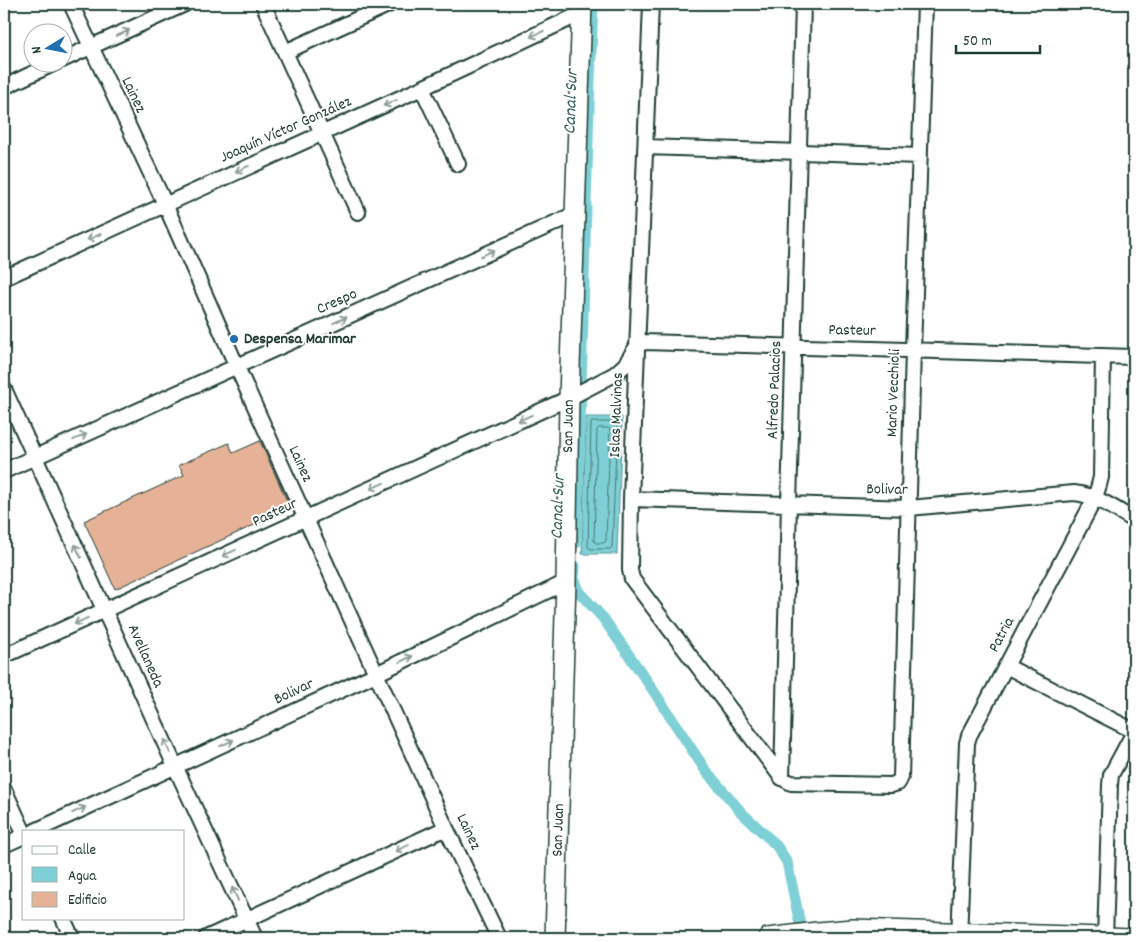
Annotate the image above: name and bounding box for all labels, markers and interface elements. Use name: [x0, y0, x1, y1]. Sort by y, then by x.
north arrow: [22, 22, 72, 72]
scale bar: [956, 22, 1039, 54]
one-way arrow: [115, 27, 130, 37]
one-way arrow: [530, 29, 545, 39]
text: 50 m: [963, 31, 992, 53]
text: N: [27, 45, 48, 55]
water label: Canal Sur: [558, 67, 586, 135]
street label: Lainez: [115, 73, 151, 117]
street label: Joaquín Víctor González: [217, 91, 355, 169]
one-way arrow: [383, 98, 398, 108]
one-way arrow: [235, 165, 250, 175]
one-way arrow: [87, 232, 102, 242]
one-way arrow: [480, 248, 495, 258]
street label: Crespo: [313, 283, 361, 321]
one-way arrow: [332, 315, 347, 325]
street label: Pasteur: [828, 319, 876, 343]
place label: Despensa Marimar: [244, 328, 357, 351]
marker: Despensa Marimar: [228, 333, 240, 345]
street label: Alfredo Palacios: [762, 340, 788, 440]
street label: Mario Vecchioli: [881, 348, 907, 437]
street label: Islas Malvinas: [604, 372, 630, 458]
street label: San Juan: [557, 399, 580, 453]
one-way arrow: [518, 414, 533, 423]
one-way arrow: [72, 432, 87, 442]
street label: Lainez: [282, 442, 318, 486]
water label: Canal Sur: [545, 472, 573, 540]
street label: Bolivar: [866, 478, 908, 502]
one-way arrow: [370, 481, 385, 491]
street label: Pasteur: [249, 493, 301, 533]
one-way arrow: [73, 544, 82, 559]
one-way arrow: [222, 549, 237, 558]
street label: Patria: [983, 613, 1021, 657]
one-way arrow: [74, 616, 89, 626]
street label: Avellaneda: [121, 621, 169, 692]
one-way arrow: [398, 654, 413, 664]
street label: Bolivar: [270, 673, 318, 711]
one-way arrow: [219, 737, 234, 747]
one-way arrow: [161, 739, 171, 754]
street label: San Juan: [546, 803, 571, 857]
one-way arrow: [71, 805, 86, 815]
street label: Lainez: [450, 810, 486, 854]
legend: [22, 830, 185, 920]
text: Calle: [68, 840, 97, 862]
one-way arrow: [395, 844, 410, 854]
text: Agua: [68, 866, 97, 888]
one-way arrow: [229, 887, 239, 902]
text: Edificio: [68, 890, 107, 912]

